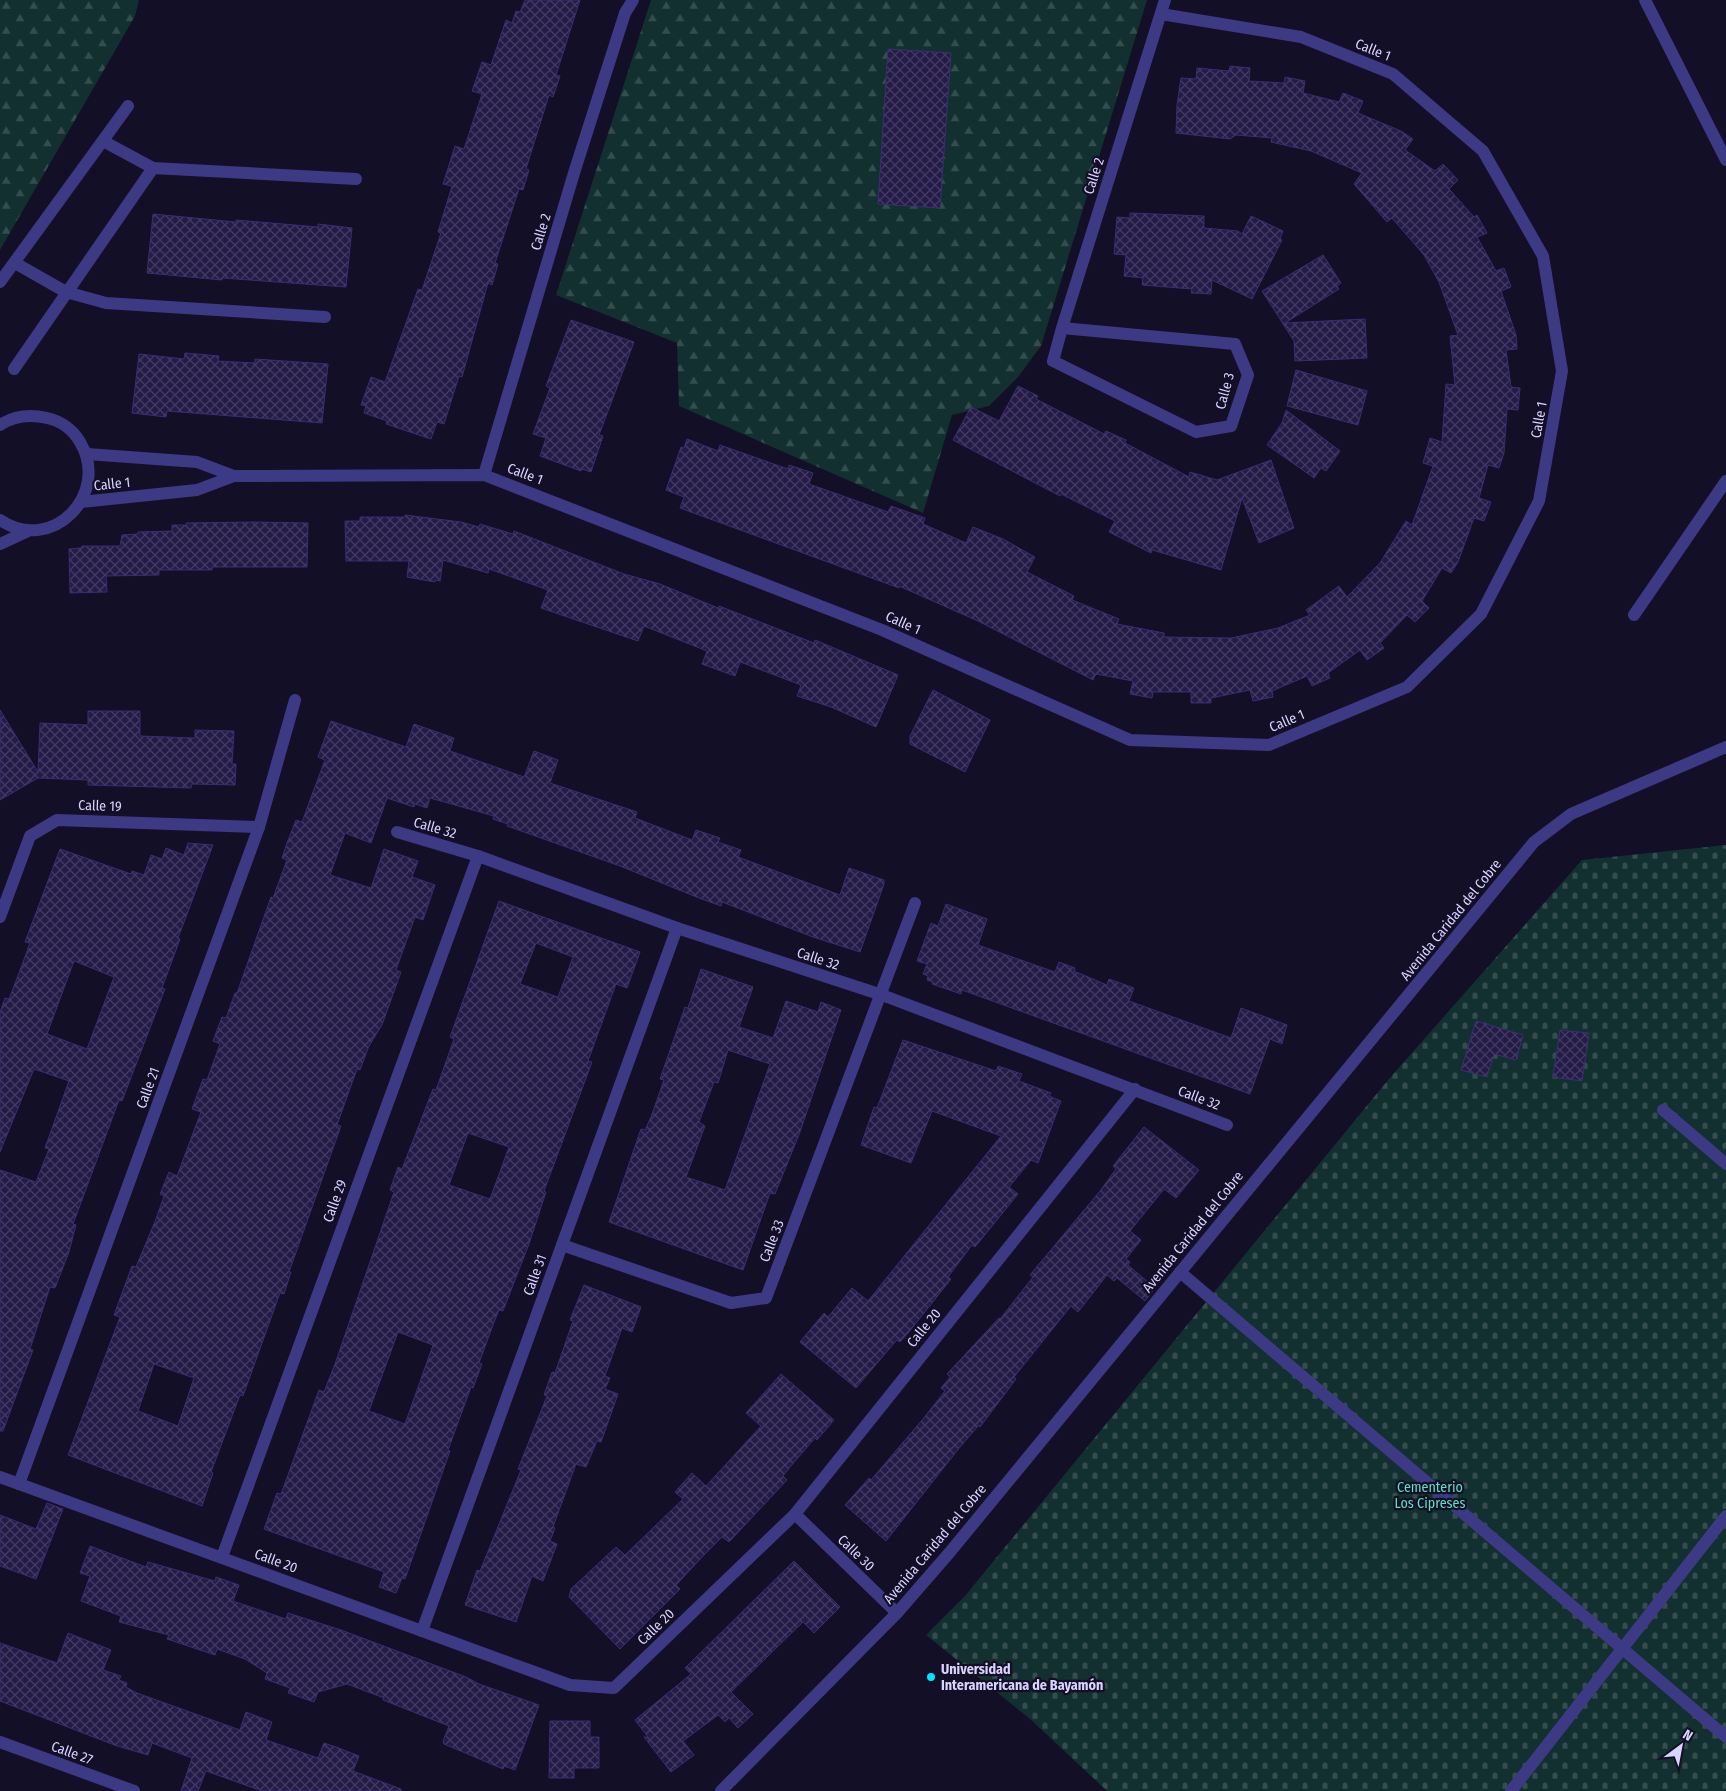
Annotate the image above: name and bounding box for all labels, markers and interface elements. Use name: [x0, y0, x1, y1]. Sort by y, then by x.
street label: Calle 1: [1353, 35, 1393, 65]
street label: Calle 2: [1080, 156, 1108, 196]
street label: Calle 2: [527, 212, 555, 252]
street label: Calle 3: [1212, 371, 1238, 411]
street label: Calle 1: [1527, 400, 1551, 440]
street label: Calle 1: [505, 459, 545, 489]
street label: Calle 1: [93, 474, 131, 494]
street label: Calle 1: [883, 608, 923, 638]
street label: Calle 1: [1267, 706, 1307, 736]
street label: Calle 19: [78, 797, 122, 815]
street label: Calle 32: [412, 814, 458, 842]
street label: Avenida Caridad del Cobre: [1397, 856, 1505, 984]
street label: Calle 32: [795, 944, 841, 974]
street label: Calle 21: [133, 1065, 163, 1111]
street label: Calle 32: [1176, 1082, 1222, 1114]
street label: Avenida Caridad del Cobre: [1139, 1168, 1247, 1296]
street label: Calle 29: [319, 1177, 351, 1225]
street label: Calle 33: [756, 1217, 788, 1265]
street label: Calle 31: [520, 1252, 550, 1298]
street label: Calle 20: [903, 1305, 945, 1351]
park label: Cementerio Los Cipreses: [1395, 1479, 1465, 1512]
street label: Avenida Caridad del Cobre: [880, 1481, 990, 1607]
street label: Calle 30: [834, 1531, 878, 1575]
street label: Calle 20: [252, 1545, 300, 1577]
street label: Calle 20: [634, 1605, 678, 1649]
place label: Universidad Interamericana de Bayamón: [941, 1661, 1103, 1694]
marker: Universidad Interamericana de Bayamón: [925, 1671, 937, 1683]
north arrow: [1656, 1721, 1706, 1771]
text: N: [1680, 1726, 1696, 1745]
street label: Calle 27: [49, 1738, 95, 1768]

